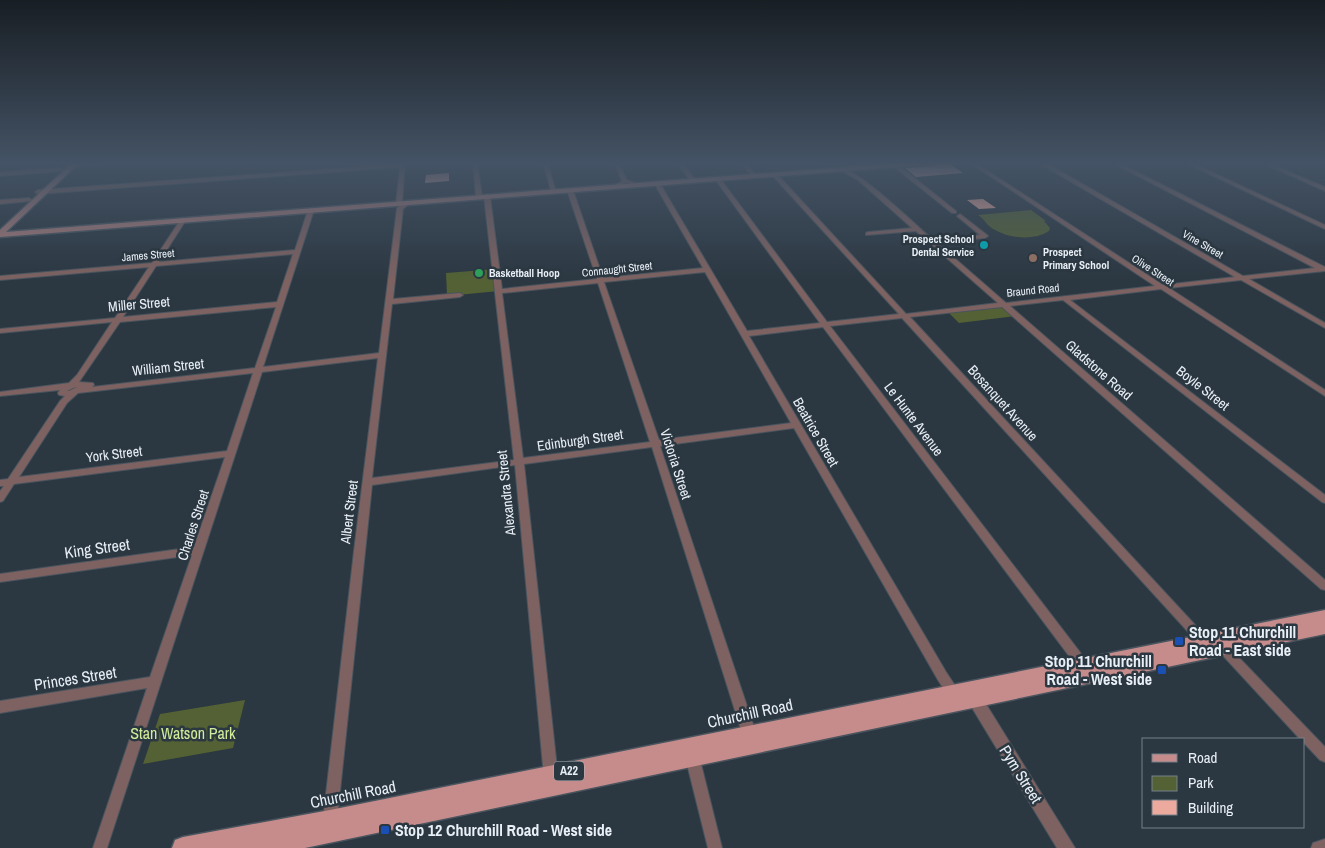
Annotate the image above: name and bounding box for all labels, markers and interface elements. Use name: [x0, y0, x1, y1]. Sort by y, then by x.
street label: Vine Street: [1180, 227, 1226, 262]
place label: Prospect School Dental Service: [903, 232, 974, 259]
marker: Prospect School Dental Service: [978, 239, 990, 251]
place label: Prospect Primary School: [1043, 245, 1109, 272]
street label: James Street: [121, 246, 176, 264]
street label: Olive Street: [1129, 251, 1177, 289]
marker: Prospect Primary School: [1027, 252, 1039, 264]
street label: Connaught Street: [581, 258, 653, 280]
place label: Basketball Hoop: [489, 266, 560, 280]
marker: Basketball Hoop: [473, 267, 485, 279]
street label: Braund Road: [1006, 280, 1060, 300]
street label: Miller Street: [107, 292, 171, 316]
street label: Gladstone Road: [1062, 336, 1136, 404]
street label: William Street: [131, 354, 205, 380]
street label: Bosanquet Avenue: [964, 361, 1042, 445]
street label: Boyle Street: [1173, 362, 1233, 414]
street label: Le Hunte Avenue: [880, 378, 948, 460]
street label: Beatrice Street: [789, 394, 843, 470]
street label: Edinburgh Street: [536, 425, 624, 455]
street label: Victoria Street: [656, 426, 696, 502]
street label: York Street: [85, 442, 143, 466]
street label: Alexandra Street: [493, 450, 520, 537]
street label: Albert Street: [336, 479, 362, 546]
street label: Charles Street: [173, 487, 213, 563]
street label: King Street: [63, 532, 131, 563]
place label: Stop 11 Churchill Road - East side: [1189, 621, 1296, 661]
marker: Stop 11 Churchill Road - East side: [1173, 635, 1185, 647]
place label: Stop 11 Churchill Road - West side: [1045, 650, 1152, 690]
street label: Princes Street: [32, 661, 118, 695]
marker: Stop 11 Churchill Road - West side: [1156, 664, 1168, 676]
street label: Churchill Road: [705, 693, 795, 733]
park label: Stan Watson Park: [130, 722, 236, 744]
legend: [1142, 738, 1305, 828]
street label: Pym Street: [994, 741, 1048, 808]
text: Road: [1188, 747, 1217, 768]
road number: A22: [554, 761, 584, 780]
text: Park: [1188, 772, 1214, 793]
street label: Churchill Road: [308, 775, 398, 813]
text: Building: [1188, 797, 1233, 818]
place label: Stop 12 Churchill Road - West side: [395, 819, 612, 841]
marker: Stop 12 Churchill Road - West side: [379, 824, 391, 836]

